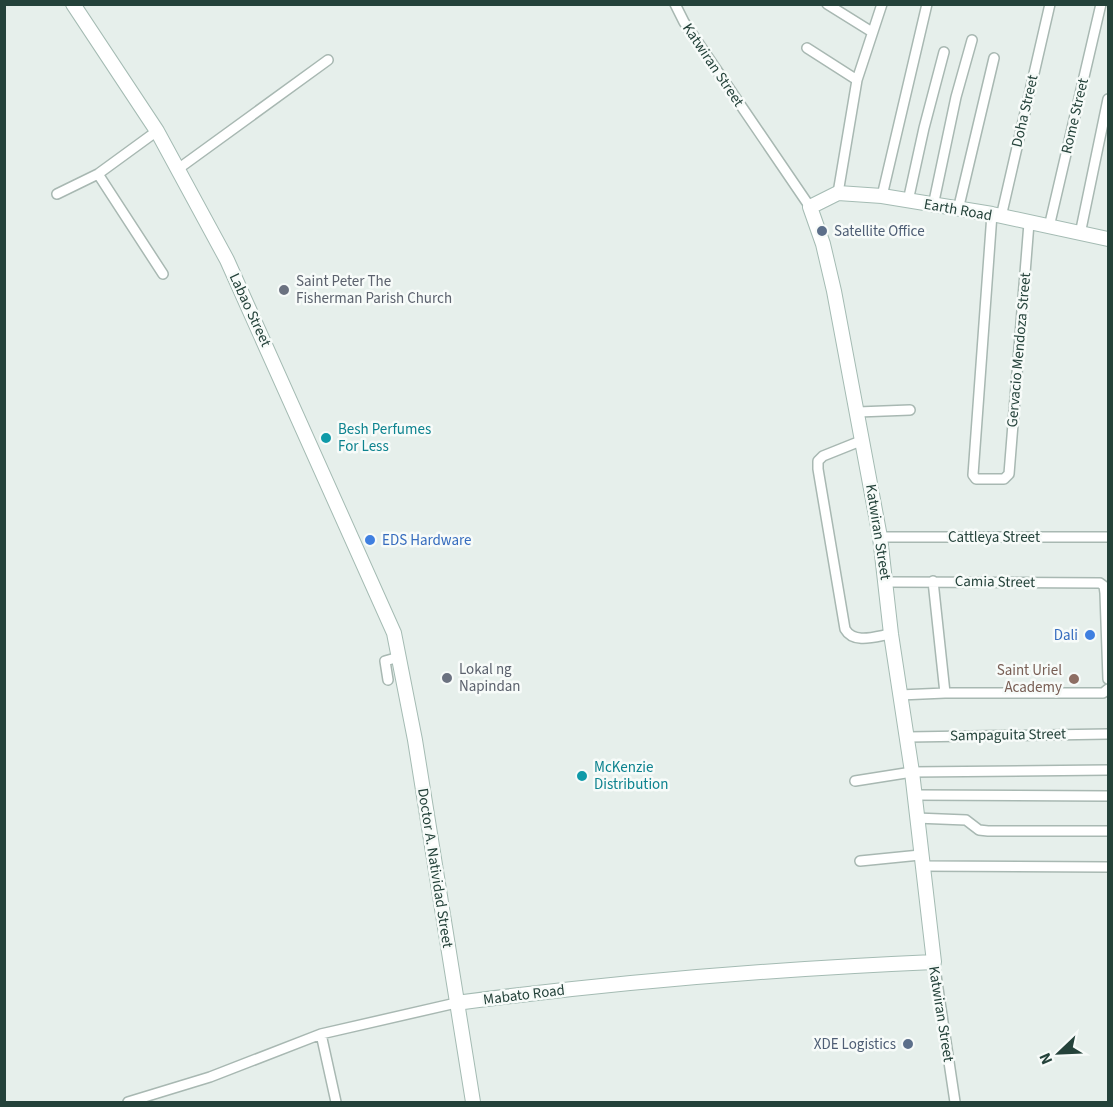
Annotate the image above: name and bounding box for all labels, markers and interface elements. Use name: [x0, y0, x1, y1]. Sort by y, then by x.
street label: Katwiran Street: [677, 19, 749, 111]
street label: Doha Street: [1006, 73, 1044, 149]
street label: Rome Street: [1056, 76, 1094, 156]
street label: Earth Road: [922, 194, 994, 226]
place label: Satellite Office: [834, 221, 925, 242]
marker: Satellite Office: [815, 224, 829, 238]
street label: Labao Street: [224, 270, 276, 350]
place label: Saint Peter The Fisherman Parish Church: [296, 271, 452, 309]
street label: Gervacio Mendoza Street: [1002, 272, 1036, 428]
marker: Saint Peter The Fisherman Parish Church: [277, 283, 291, 297]
place label: Besh Perfumes For Less: [338, 419, 431, 457]
marker: Besh Perfumes For Less: [319, 431, 333, 445]
street label: Katwiran Street: [860, 483, 896, 581]
street label: Cattleya Street: [948, 527, 1040, 548]
place label: EDS Hardware: [382, 530, 472, 551]
marker: EDS Hardware: [363, 533, 377, 547]
street label: Camia Street: [955, 571, 1035, 593]
place label: Dali: [1054, 625, 1078, 646]
marker: Dali: [1083, 628, 1097, 642]
place label: Lokal ng Napindan: [459, 659, 521, 697]
place label: Saint Uriel Academy: [997, 660, 1062, 698]
marker: Lokal ng Napindan: [440, 671, 454, 685]
marker: Saint Uriel Academy: [1067, 672, 1081, 686]
street label: Sampaguita Street: [950, 723, 1066, 747]
place label: McKenzie Distribution: [594, 757, 668, 795]
marker: McKenzie Distribution: [575, 769, 589, 783]
street label: Doctor A. Natividad Street: [412, 787, 458, 949]
street label: Katwiran Street: [923, 965, 959, 1063]
street label: Mabato Road: [482, 980, 566, 1010]
north arrow: [1029, 1023, 1089, 1083]
place label: XDE Logistics: [814, 1034, 896, 1055]
marker: XDE Logistics: [901, 1037, 915, 1051]
text: N: [1034, 1049, 1058, 1068]

